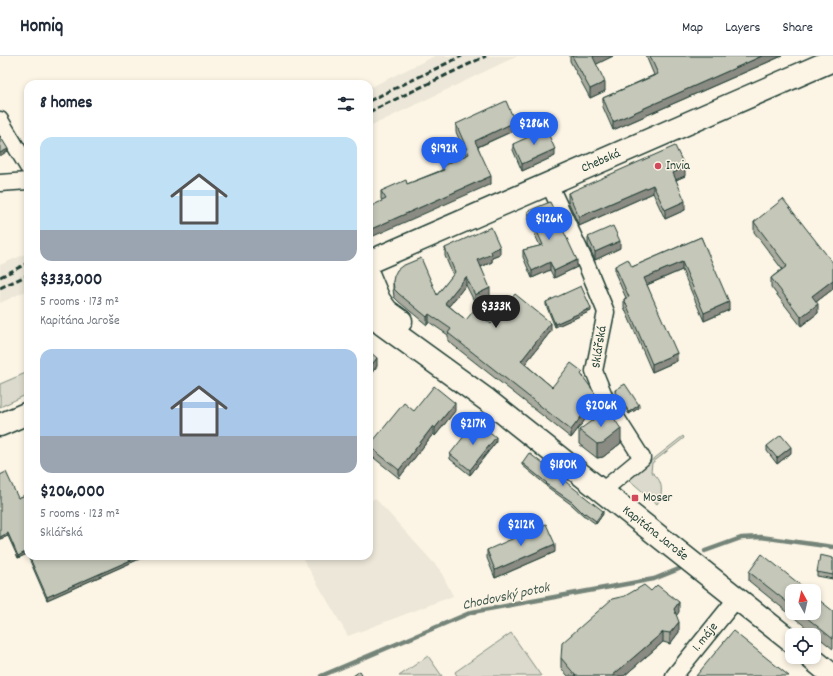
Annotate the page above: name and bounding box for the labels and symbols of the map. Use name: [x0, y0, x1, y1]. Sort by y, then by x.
pin: $286K: [506, 112, 562, 146]
pin: $192K: [416, 137, 472, 171]
street label: Chebská: [578, 144, 624, 178]
place label: Invia: [666, 157, 691, 176]
marker: Invia: [653, 161, 663, 171]
pin: $126K: [521, 207, 577, 241]
pin: $333K: [468, 295, 524, 329]
street label: Sklářská: [587, 324, 613, 370]
pin: $206K: [573, 394, 629, 428]
pin: $217K: [445, 412, 501, 446]
pin: $180K: [535, 453, 591, 487]
place label: Moser: [643, 489, 673, 508]
marker: Moser: [630, 493, 640, 503]
street label: Kapitána Jaroše: [618, 501, 693, 566]
pin: $212K: [493, 513, 549, 547]
water label: Chodovský potok: [461, 578, 553, 616]
north arrow: [785, 584, 821, 620]
street label: 1. máje: [688, 618, 723, 656]

